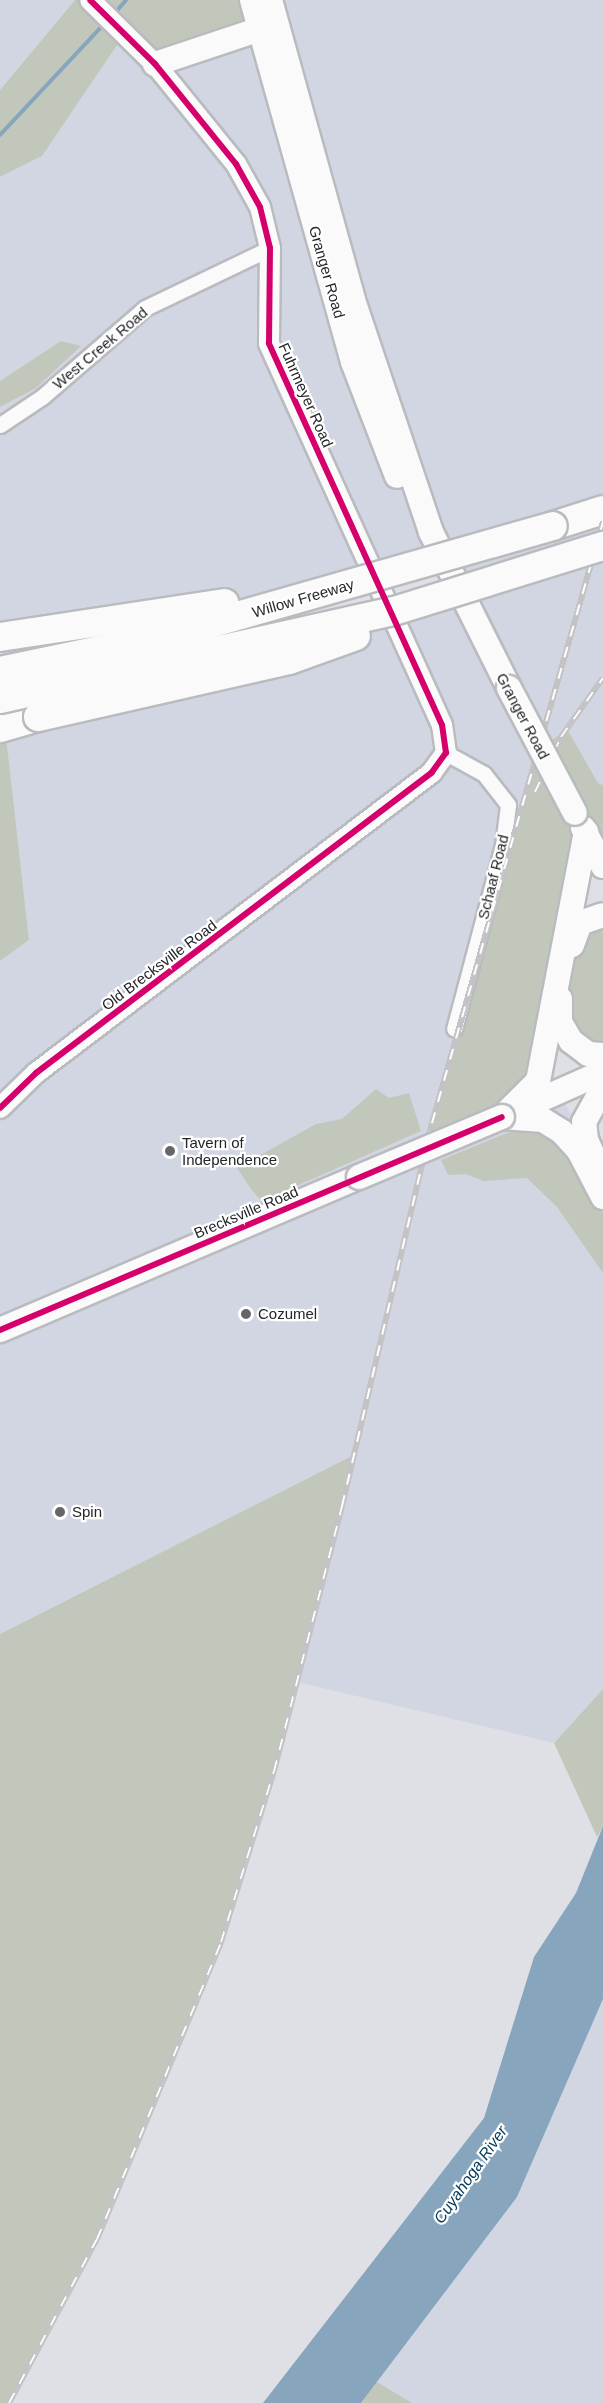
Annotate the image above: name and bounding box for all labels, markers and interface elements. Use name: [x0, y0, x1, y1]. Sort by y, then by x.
street label: Granger Road: [305, 224, 349, 320]
street label: West Creek Road: [49, 303, 151, 393]
street label: Fuhrmeyer Road: [275, 340, 337, 450]
street label: Willow Freeway: [250, 575, 356, 621]
street label: Granger Road: [493, 670, 553, 762]
street label: Schaaf Road: [474, 833, 512, 921]
street label: Old Brecksville Road: [98, 916, 220, 1014]
place label: Tavern of Independence: [182, 1133, 277, 1168]
marker: Tavern of Independence: [163, 1144, 177, 1158]
street label: Brecksville Road: [191, 1182, 301, 1242]
place label: Cozumel: [258, 1305, 317, 1323]
marker: Cozumel: [239, 1307, 253, 1321]
place label: Spin: [72, 1503, 102, 1521]
marker: Spin: [53, 1505, 67, 1519]
water label: Cuyahoga River: [430, 2123, 512, 2227]

